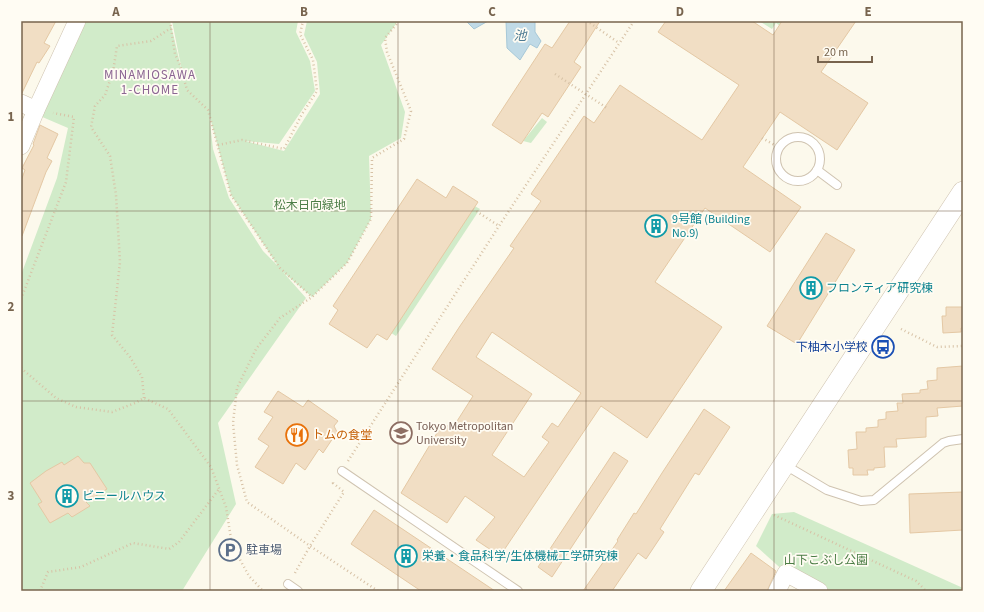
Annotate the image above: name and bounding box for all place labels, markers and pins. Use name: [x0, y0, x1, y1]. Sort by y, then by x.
place label: 9号館 (Building No.9): [672, 211, 750, 242]
building icon: 9号館 (Building No.9): [643, 213, 669, 239]
building icon: フロンティア研究棟: [798, 275, 824, 301]
place label: フロンティア研究棟: [826, 280, 933, 297]
bus stop icon: 下柚木小学校: [870, 334, 896, 360]
place label: 下柚木小学校: [796, 339, 868, 356]
place label: Tokyo Metropolitan University: [416, 418, 513, 449]
school or university icon: Tokyo Metropolitan University: [388, 420, 414, 446]
restaurant icon: トムの食堂: [284, 422, 310, 448]
place label: トムの食堂: [312, 427, 372, 444]
building icon: ビニールハウス: [54, 483, 80, 509]
place label: ビニールハウス: [82, 488, 166, 505]
parking icon: 駐車場: [217, 537, 243, 563]
place label: 駐車場: [246, 542, 282, 559]
building icon: 栄養・食品科学/生体機械工学研究棟: [393, 543, 419, 569]
place label: 栄養・食品科学/生体機械工学研究棟: [422, 548, 618, 565]

